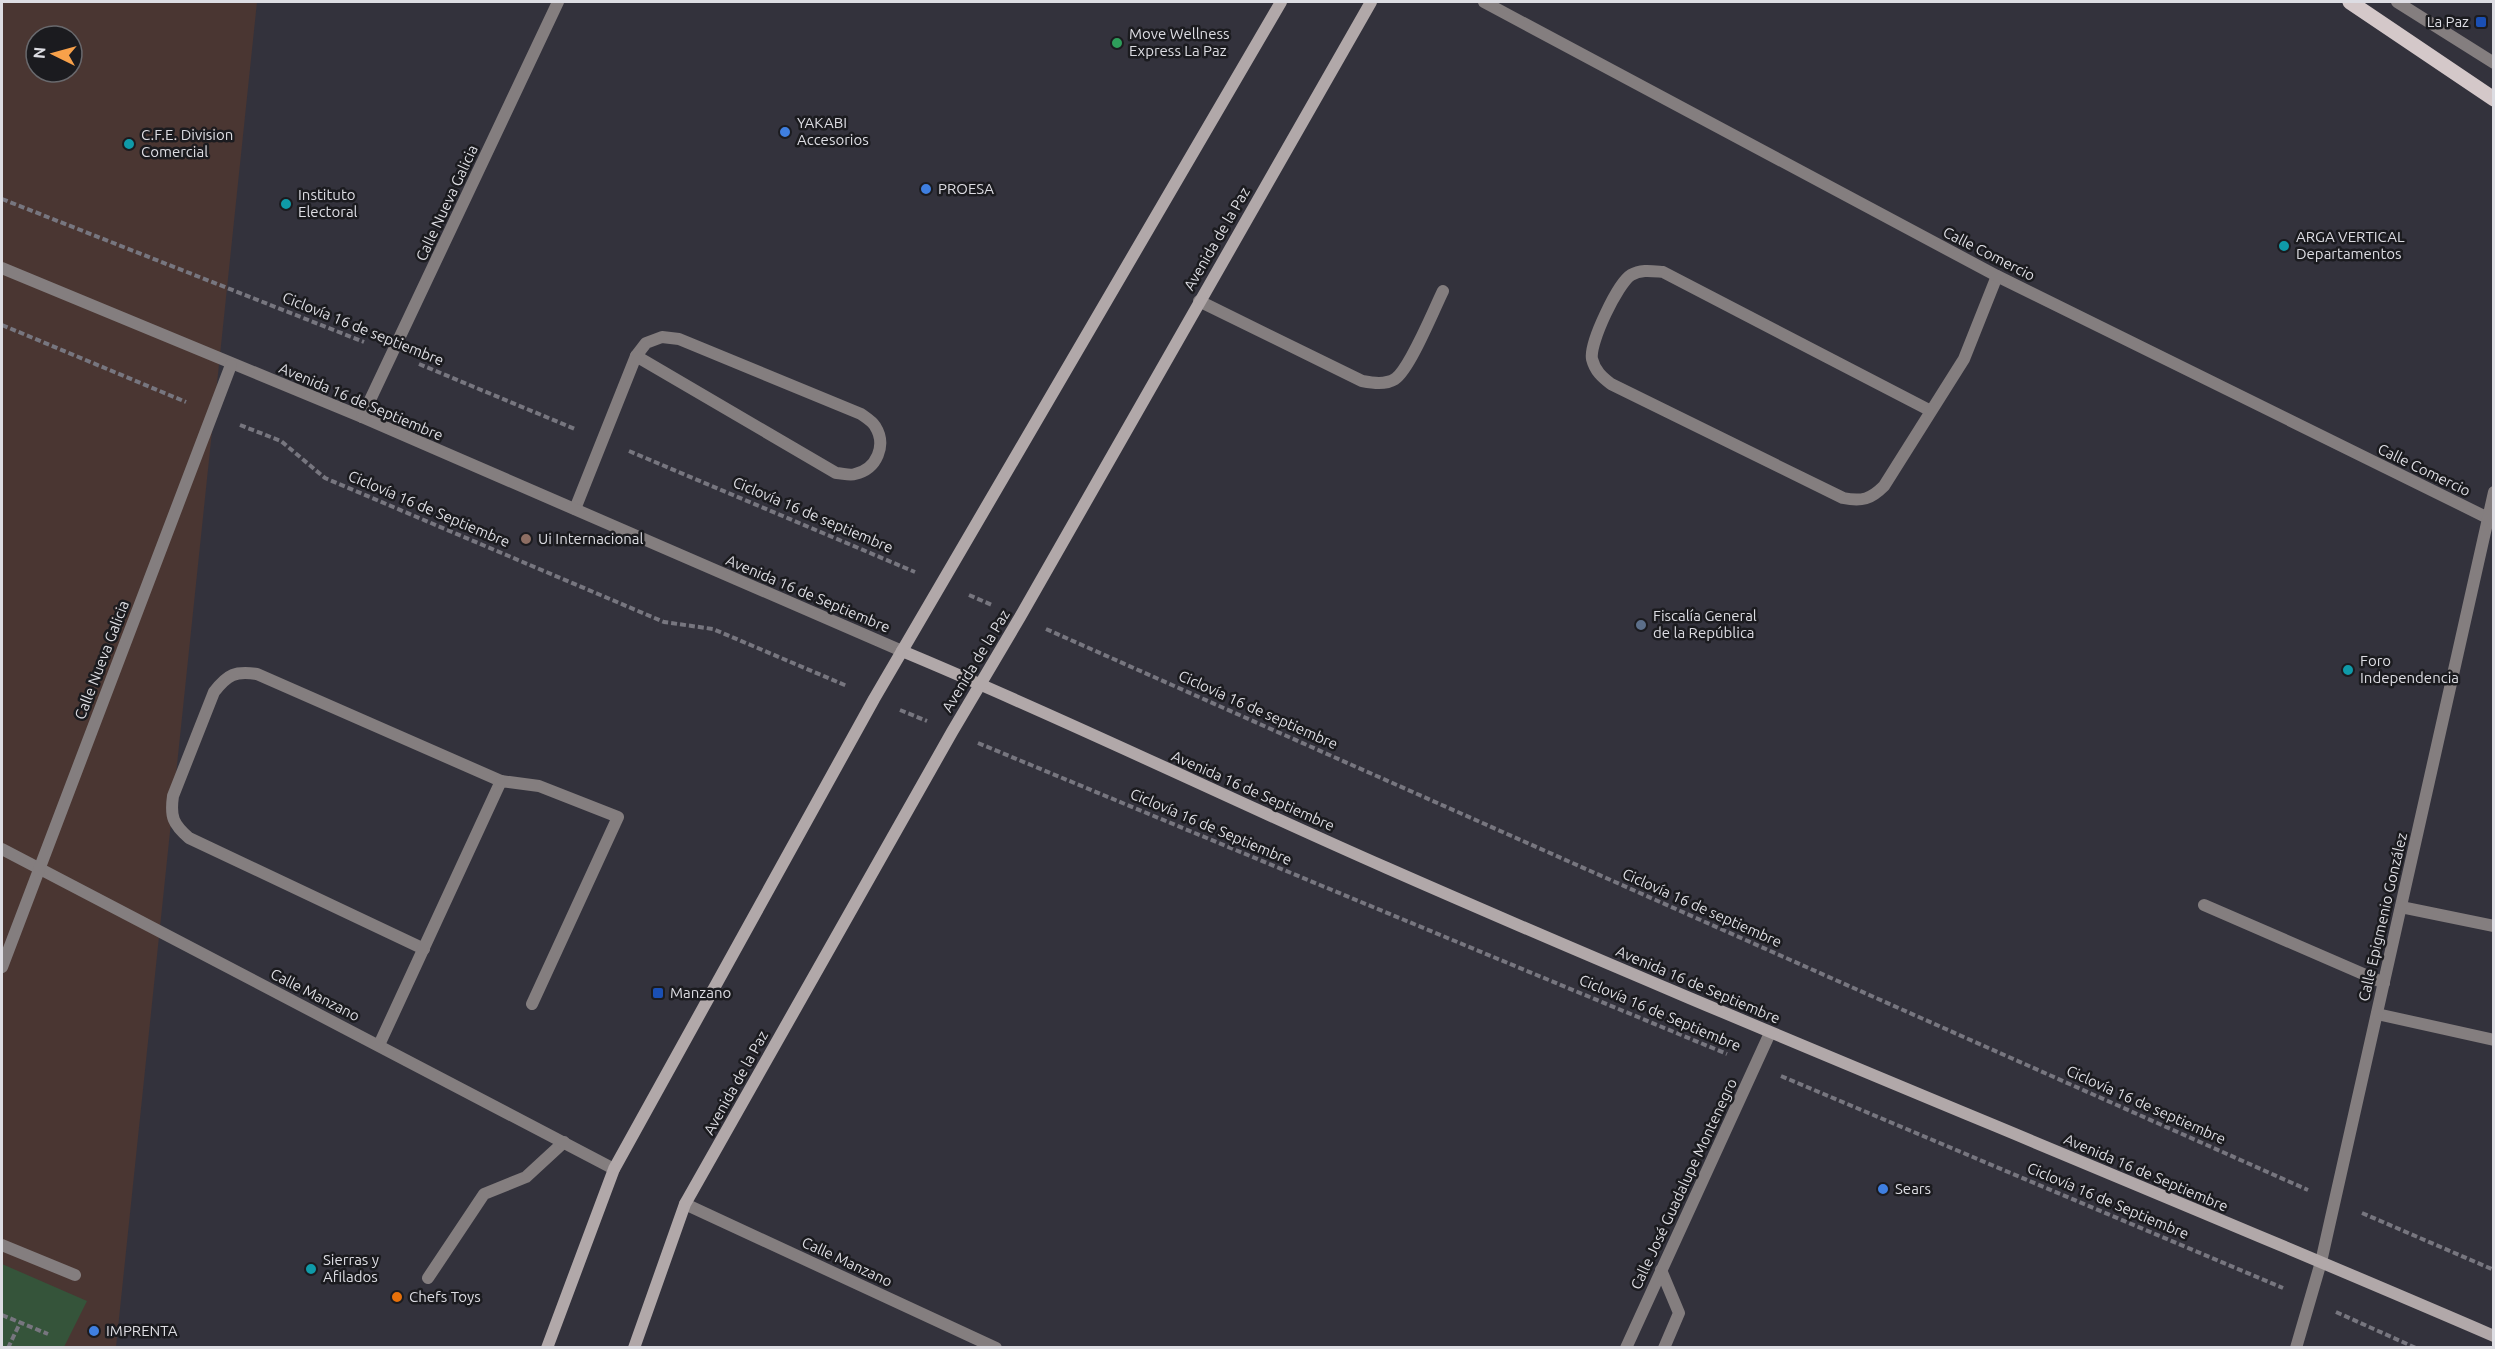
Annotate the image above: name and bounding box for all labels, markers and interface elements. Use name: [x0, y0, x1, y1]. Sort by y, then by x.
place label: La Paz: [2427, 13, 2469, 30]
marker: La Paz: [2474, 15, 2488, 29]
north arrow: [24, 24, 84, 84]
place label: Move Wellness Express La Paz: [1129, 25, 1229, 59]
marker: Move Wellness Express La Paz: [1110, 36, 1124, 50]
text: N: [30, 46, 49, 59]
place label: YAKABI Accesorios: [797, 114, 869, 148]
marker: YAKABI Accesorios: [778, 125, 792, 139]
place label: C.F.E. Division Comercial: [141, 126, 233, 160]
marker: C.F.E. Division Comercial: [122, 137, 136, 151]
street label: Calle Nueva Galicia: [412, 142, 481, 264]
place label: PROESA: [938, 180, 994, 197]
marker: PROESA: [919, 182, 933, 196]
street label: Avenida de la Paz: [1180, 184, 1253, 293]
place label: Instituto Electoral: [298, 186, 358, 220]
marker: Instituto Electoral: [279, 197, 293, 211]
street label: Calle Comercio: [1940, 223, 2038, 284]
place label: ARGA VERTICAL Departamentos: [2296, 228, 2405, 262]
marker: ARGA VERTICAL Departamentos: [2277, 239, 2291, 253]
street label: Ciclovía 16 de septiembre: [280, 288, 446, 369]
street label: Avenida 16 de Septiembre: [277, 359, 446, 444]
street label: Calle Comercio: [2375, 440, 2473, 499]
street label: Ciclovía 16 de Septiembre: [346, 467, 513, 550]
street label: Ciclovía 16 de septiembre: [730, 473, 896, 556]
place label: Ui Internacional: [538, 530, 644, 547]
marker: Ui Internacional: [519, 532, 533, 546]
street label: Avenida 16 de Septiembre: [724, 551, 893, 636]
street label: Calle Nueva Galicia: [71, 598, 132, 722]
street label: Avenida de la Paz: [938, 606, 1013, 715]
place label: Fiscalía General de la República: [1653, 607, 1757, 641]
marker: Fiscalía General de la República: [1634, 618, 1648, 632]
place label: Foro Independencia: [2360, 652, 2459, 686]
marker: Foro Independencia: [2341, 663, 2355, 677]
street label: Ciclovía 16 de septiembre: [1176, 667, 1340, 752]
street label: Avenida 16 de Septiembre: [1169, 747, 1337, 834]
street label: Ciclovía 16 de Septiembre: [1128, 785, 1295, 868]
street label: Calle Epigmenio González: [2355, 831, 2410, 1003]
street label: Ciclovía 16 de septiembre: [1620, 865, 1784, 950]
street label: Avenida 16 de Septiembre: [1614, 942, 1783, 1027]
street label: Calle Manzano: [268, 965, 363, 1024]
street label: Ciclovía 16 de Septiembre: [1577, 971, 1744, 1054]
place label: Manzano: [670, 984, 731, 1001]
marker: Manzano: [651, 986, 665, 1000]
street label: Avenida de la Paz: [700, 1028, 771, 1138]
street label: Ciclovía 16 de septiembre: [2064, 1062, 2228, 1147]
street label: Calle José Guadalupe Montenegro: [1627, 1076, 1740, 1292]
street label: Avenida 16 de Septiembre: [2062, 1130, 2231, 1215]
street label: Ciclovía 16 de Septiembre: [2025, 1159, 2192, 1242]
place label: Sears: [1895, 1180, 1931, 1197]
marker: Sears: [1876, 1182, 1890, 1196]
street label: Calle Manzano: [799, 1233, 895, 1290]
place label: Sierras y Afilados: [323, 1251, 379, 1285]
marker: Sierras y Afilados: [304, 1262, 318, 1276]
place label: Chefs Toys: [409, 1288, 481, 1305]
marker: Chefs Toys: [390, 1290, 404, 1304]
place label: IMPRENTA: [106, 1322, 178, 1339]
marker: IMPRENTA: [87, 1324, 101, 1338]

